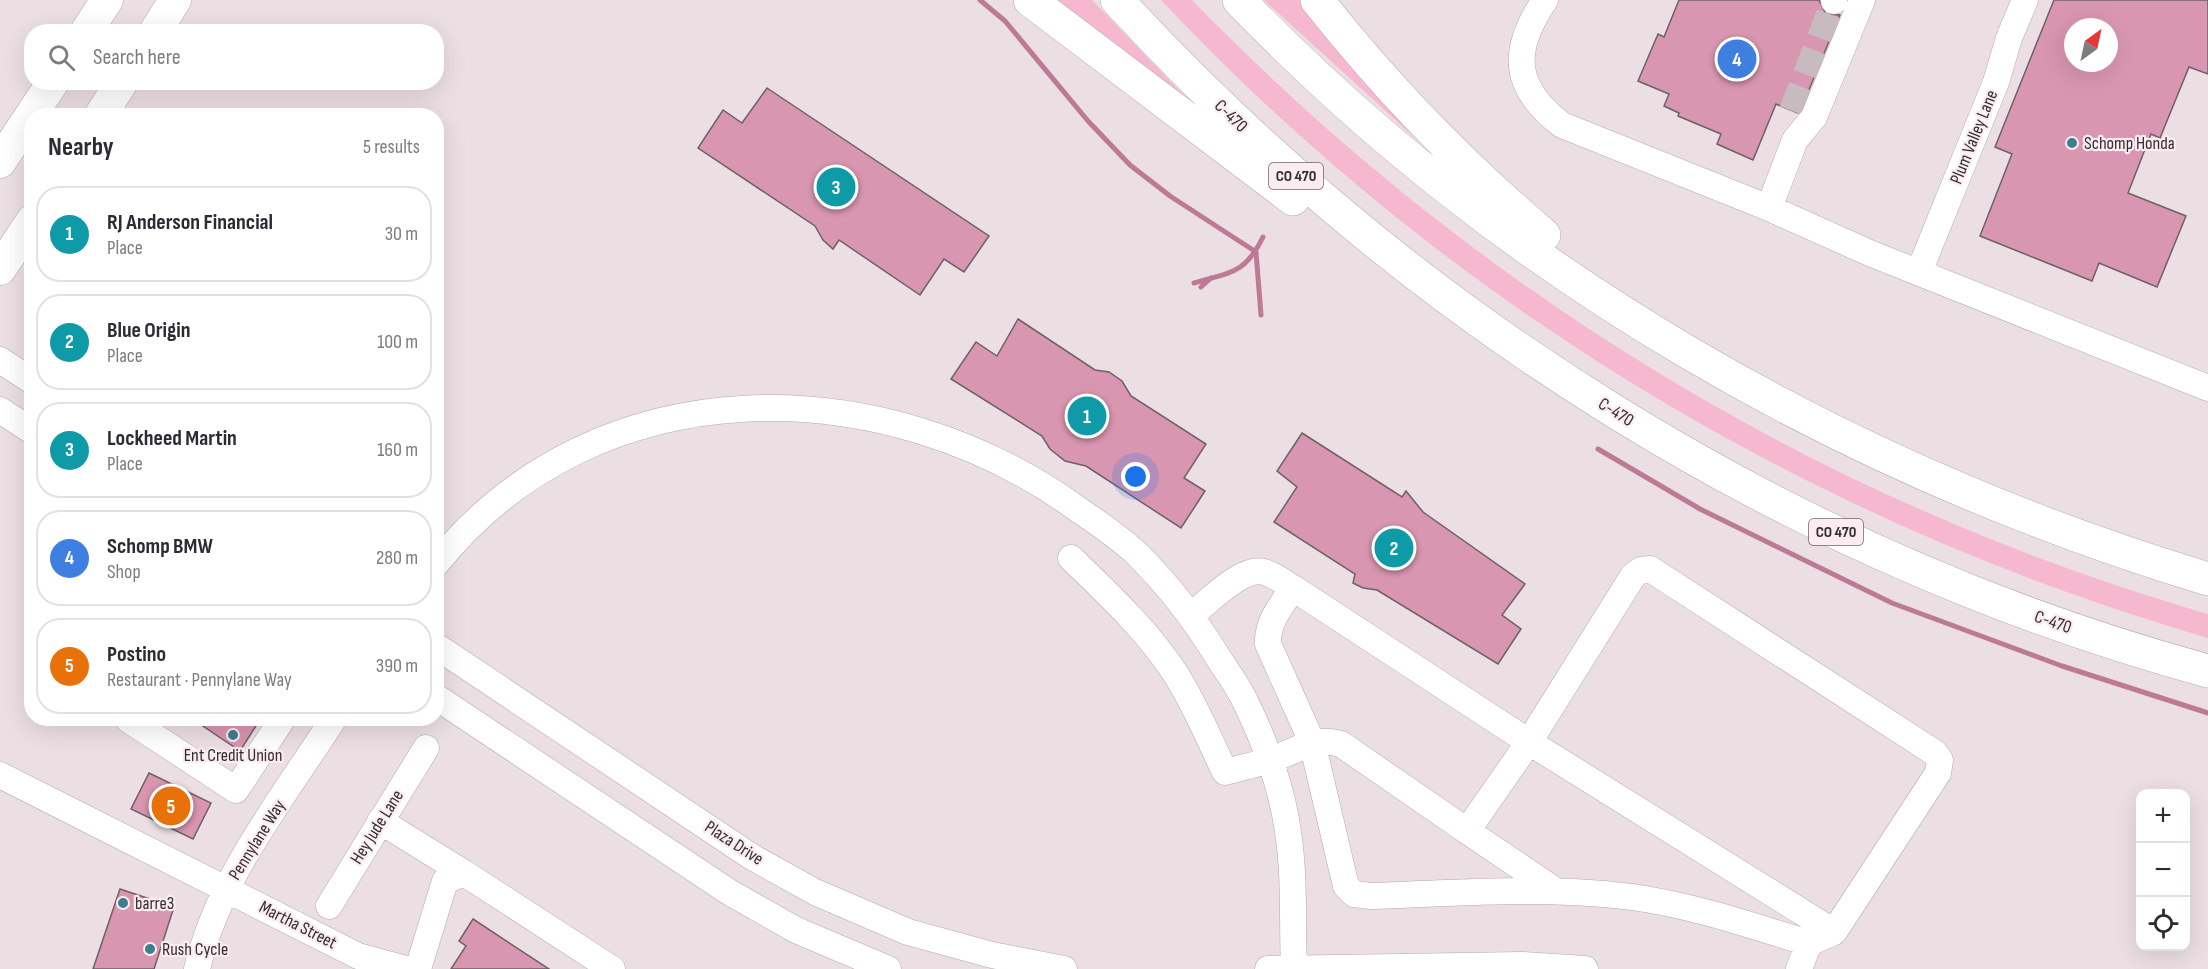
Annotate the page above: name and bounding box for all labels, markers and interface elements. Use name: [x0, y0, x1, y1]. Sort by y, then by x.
north arrow: [2064, 18, 2118, 72]
search box: [24, 24, 444, 90]
pin: 4: [1718, 36, 1756, 82]
icon: search: [45, 41, 78, 74]
text: Search here: [93, 44, 180, 71]
street label: Plum Valley Lane: [1946, 87, 2002, 187]
street label: C-470: [1210, 95, 1252, 137]
text: Nearby: [48, 132, 114, 163]
place label: Schomp Honda: [2084, 133, 2175, 154]
text: 5 results: [363, 135, 420, 159]
marker: Schomp Honda: [2065, 136, 2079, 150]
road number: CO 470: [1269, 163, 1323, 189]
pin: 3: [816, 164, 856, 210]
text: RJ Anderson Financial: [107, 209, 273, 236]
text: 1: [66, 222, 73, 246]
text: 30 m: [385, 222, 418, 246]
text: Place: [107, 236, 143, 260]
text: Blue Origin: [107, 317, 191, 344]
text: 2: [65, 330, 74, 354]
text: 100 m: [377, 330, 418, 354]
text: Place: [107, 344, 143, 368]
street label: C-470: [1594, 393, 1638, 431]
pin: 1: [1068, 394, 1106, 438]
text: Lockheed Martin: [107, 425, 237, 452]
text: 3: [65, 438, 74, 462]
text: 160 m: [377, 438, 418, 462]
text: Place: [107, 452, 143, 476]
your location: [1121, 462, 1150, 491]
road number: CO 470: [1809, 519, 1863, 545]
pin: 2: [1374, 526, 1414, 570]
text: Schomp BMW: [107, 533, 213, 560]
text: 4: [65, 546, 74, 570]
text: 280 m: [376, 546, 418, 570]
text: Shop: [107, 560, 141, 584]
street label: C-470: [2032, 606, 2074, 638]
text: Postino: [107, 641, 166, 668]
text: 5: [65, 654, 74, 678]
text: 390 m: [376, 654, 418, 678]
text: Restaurant · Pennylane Way: [107, 668, 292, 692]
marker: Ent Credit Union: [226, 728, 240, 742]
place label: Ent Credit Union: [184, 745, 282, 766]
pin: 5: [152, 784, 190, 828]
street label: Hey Jude Lane: [346, 786, 408, 868]
map controls: [2136, 789, 2190, 951]
button: +: [2136, 789, 2190, 843]
street label: Pennylane Way: [224, 796, 290, 884]
street label: Plaza Drive: [701, 816, 767, 870]
button: −: [2136, 843, 2190, 897]
place label: barre3: [135, 893, 174, 914]
marker: barre3: [116, 896, 130, 910]
street label: Martha Street: [256, 897, 341, 954]
button: locate: [2136, 897, 2190, 951]
place label: Rush Cycle: [162, 939, 228, 960]
marker: Rush Cycle: [143, 942, 157, 956]

